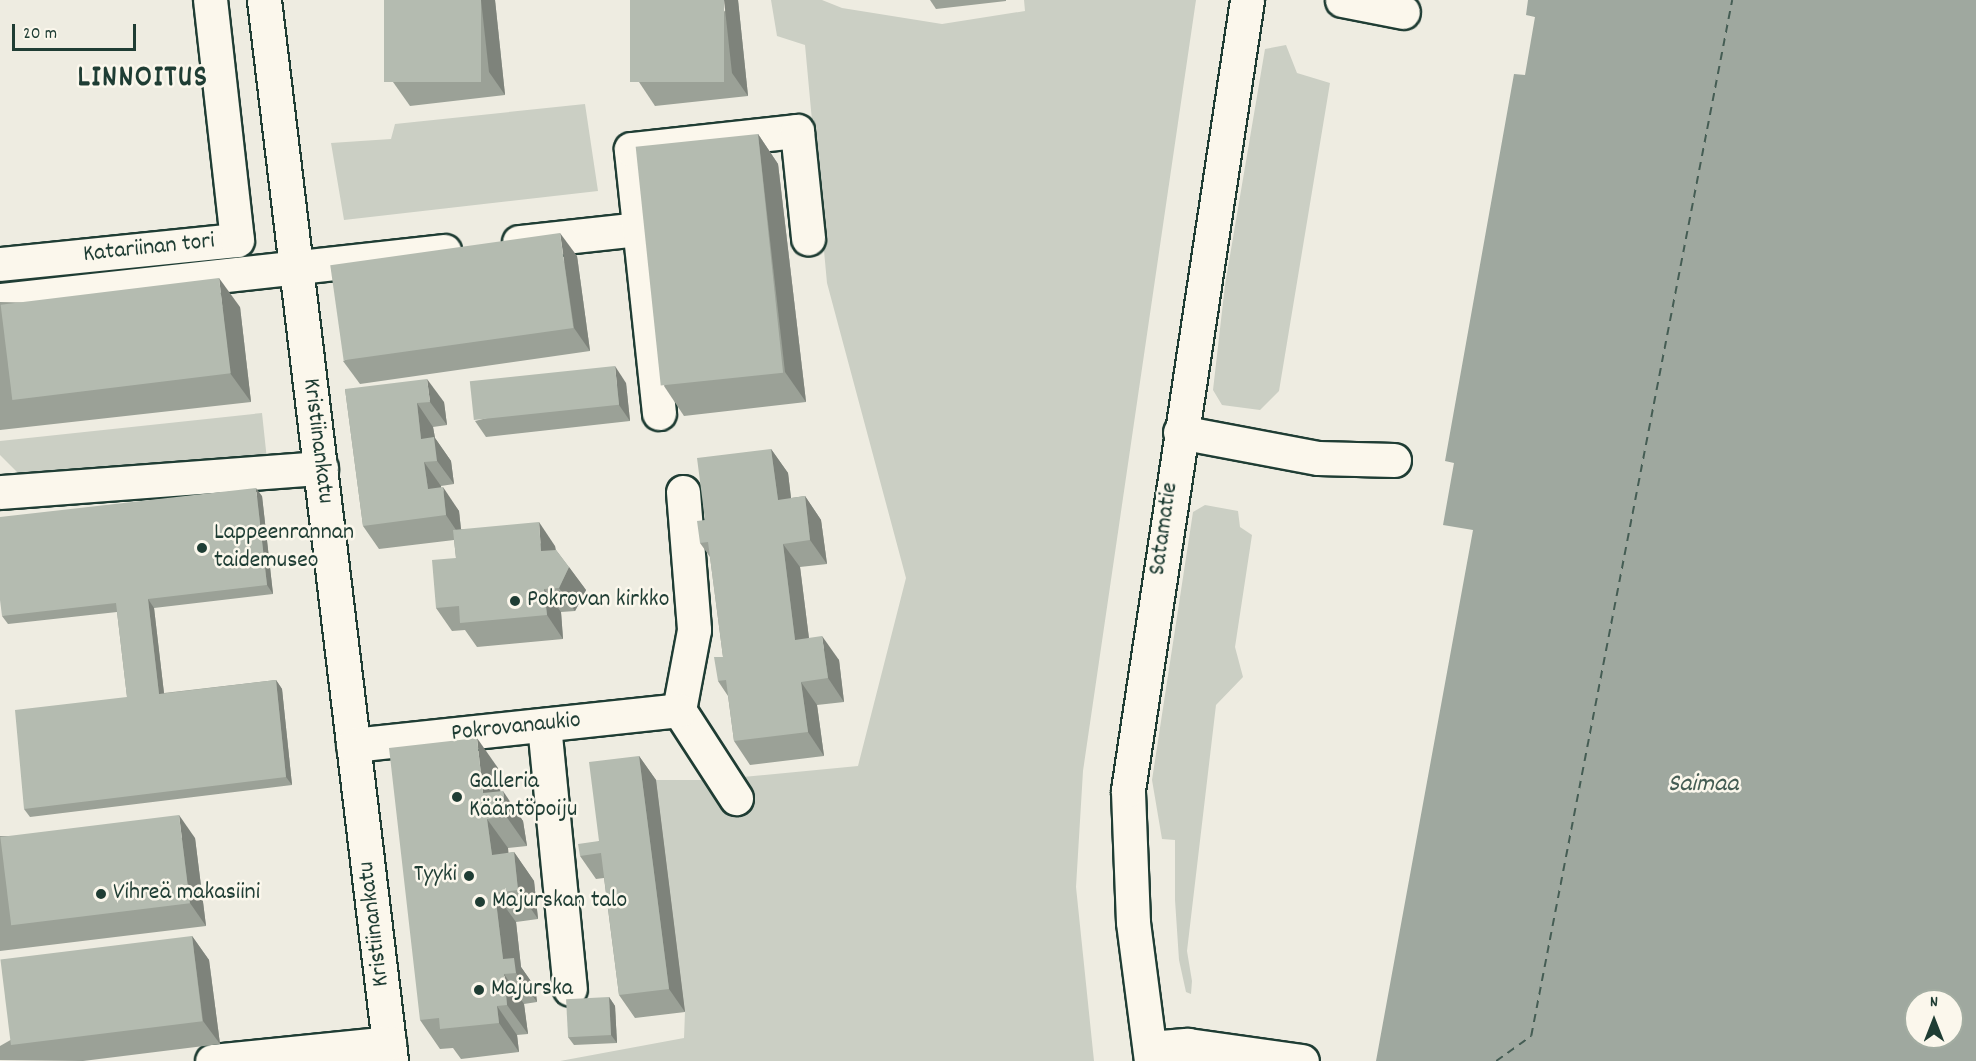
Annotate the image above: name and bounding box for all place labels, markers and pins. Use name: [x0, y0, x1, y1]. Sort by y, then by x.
place label: Lappeenrannan taidemuseo: [214, 520, 354, 576]
marker: Lappeenrannan taidemuseo: [195, 541, 209, 555]
place label: Pokrovan kirkko: [527, 587, 669, 615]
marker: Pokrovan kirkko: [508, 594, 522, 608]
place label: Galleria Kääntöpoiju: [469, 769, 577, 825]
marker: Galleria Kääntöpoiju: [450, 790, 464, 804]
place label: Tyyki: [414, 862, 457, 890]
marker: Tyyki: [462, 869, 476, 883]
place label: Vihreä makasiini: [113, 880, 260, 908]
marker: Vihreä makasiini: [94, 887, 108, 901]
place label: Majurskan talo: [492, 888, 627, 916]
marker: Majurskan talo: [473, 895, 487, 909]
place label: Majurska: [491, 976, 573, 1004]
marker: Majurska: [472, 983, 486, 997]

